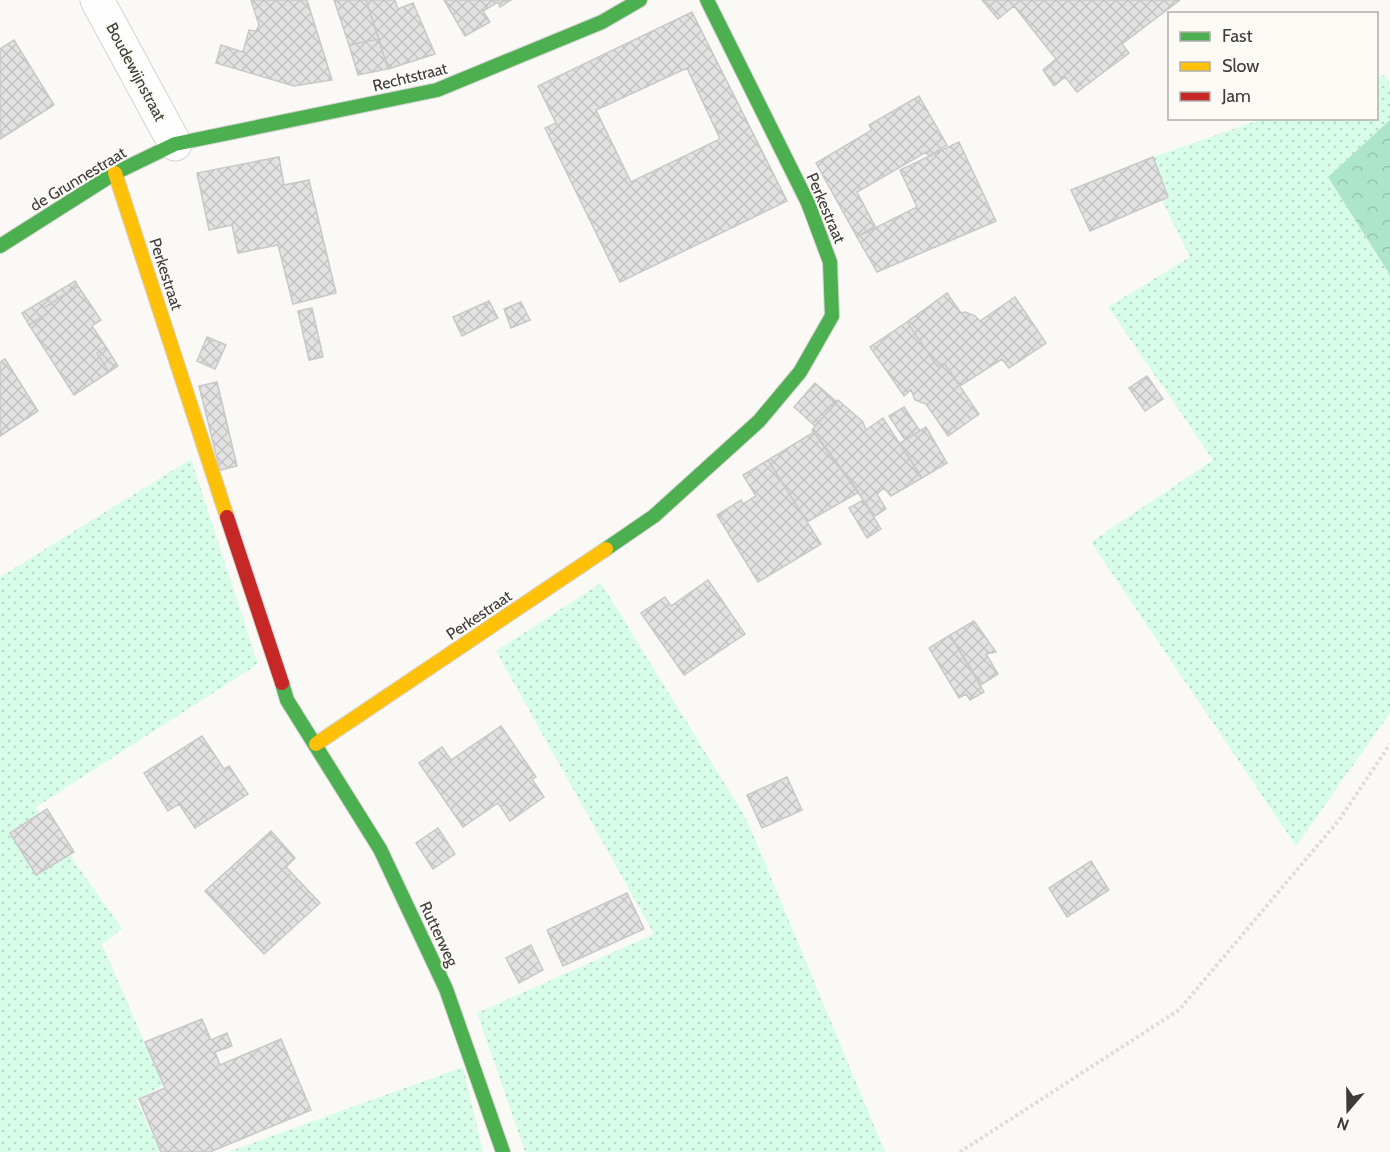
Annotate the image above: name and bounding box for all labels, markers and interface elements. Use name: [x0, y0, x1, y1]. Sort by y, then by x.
legend: [1168, 12, 1378, 120]
street label: Boudewijnstraat: [102, 20, 170, 125]
text: Fast: [1222, 25, 1253, 47]
text: Slow: [1222, 55, 1259, 77]
street label: Rechtstraat: [371, 58, 450, 95]
text: Jam: [1221, 85, 1251, 107]
street label: de Grunnestraat: [27, 143, 130, 215]
street label: Perkestraat: [803, 170, 850, 247]
street label: Perkestraat: [145, 236, 187, 313]
street label: Perkestraat: [443, 586, 516, 644]
street label: Rutterweg: [416, 898, 463, 970]
north arrow: [1318, 1080, 1378, 1140]
text: N: [1334, 1113, 1352, 1134]

